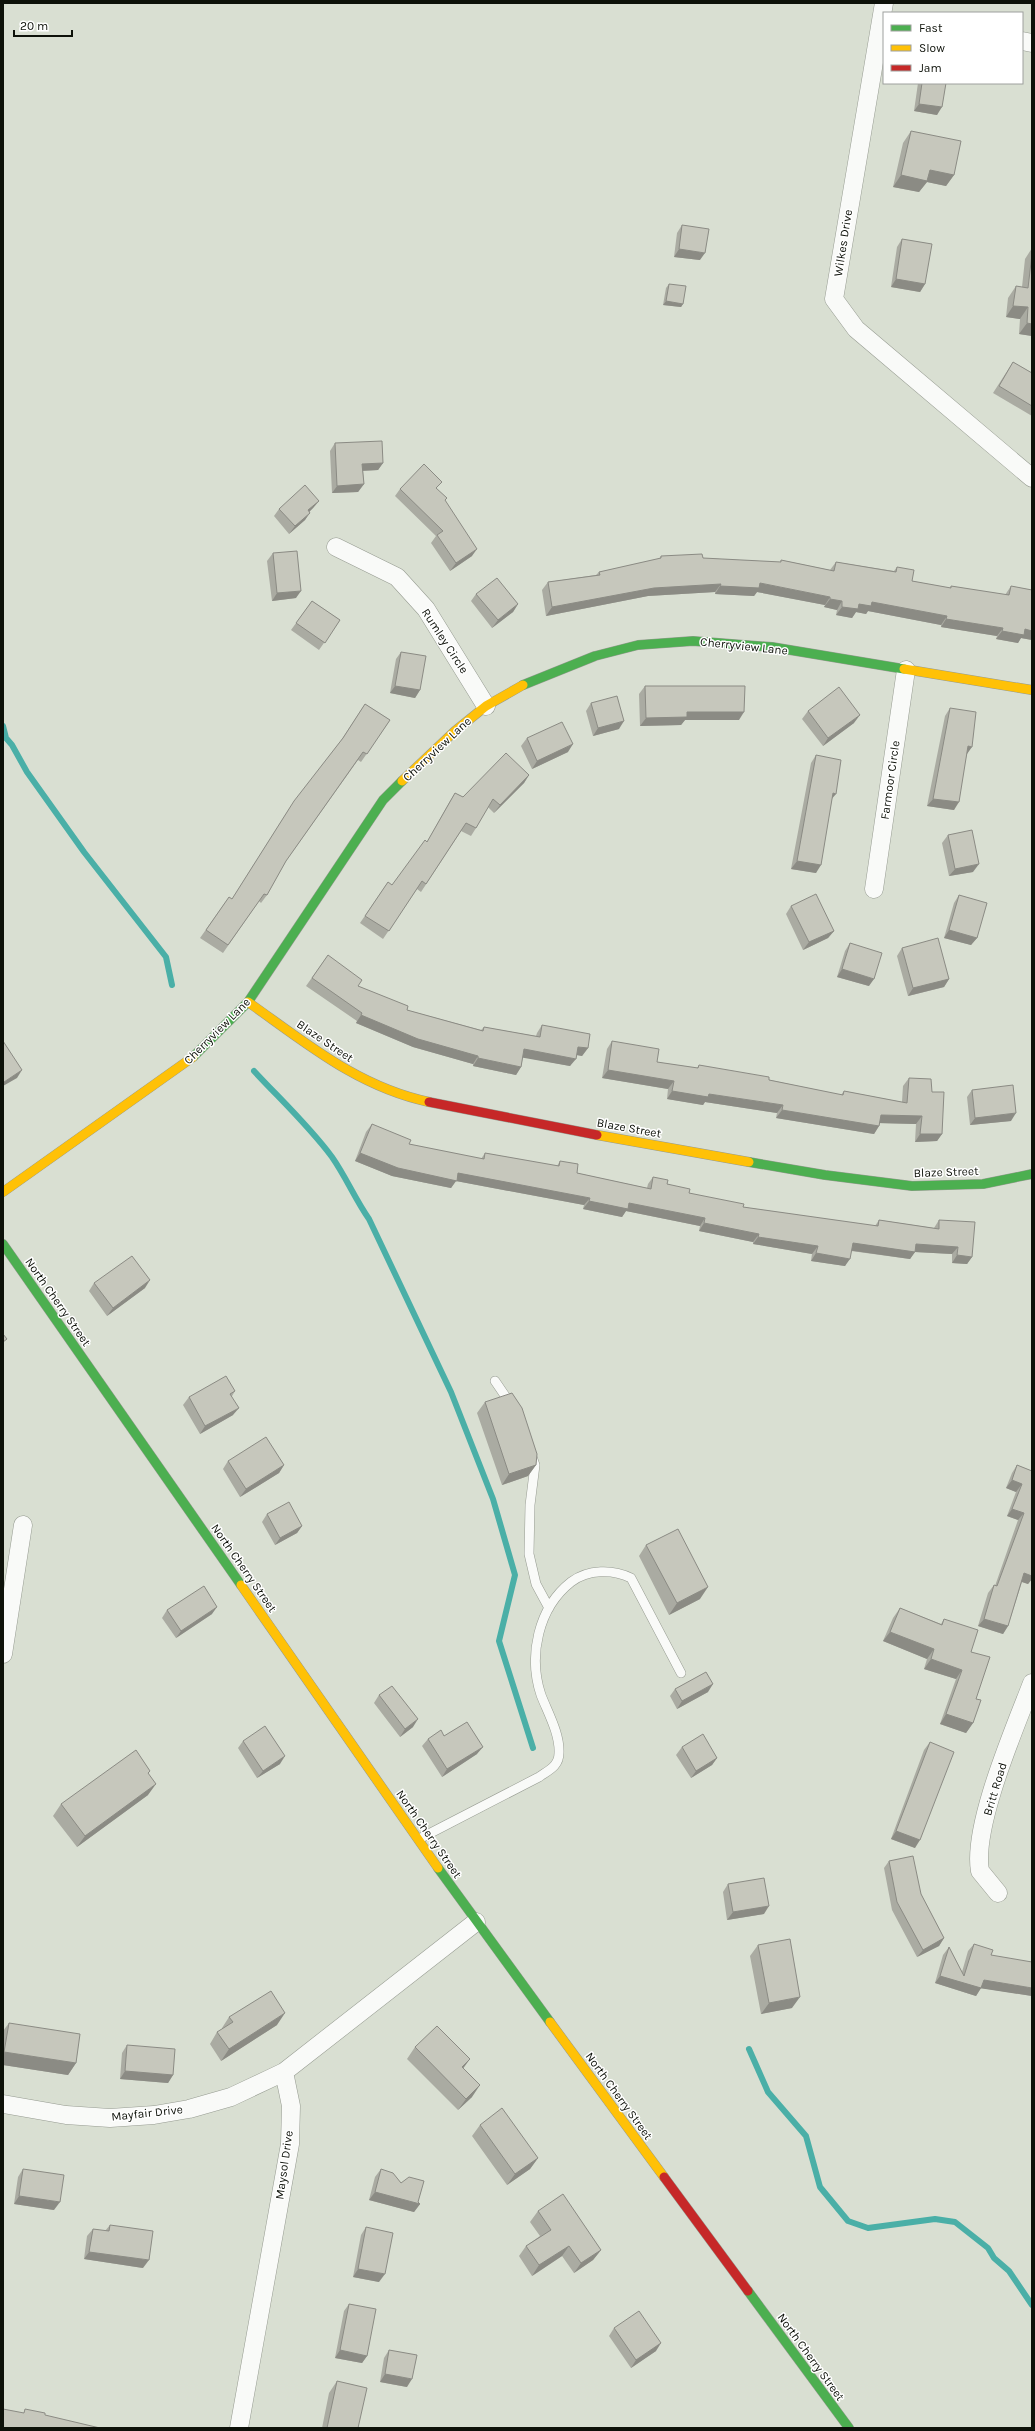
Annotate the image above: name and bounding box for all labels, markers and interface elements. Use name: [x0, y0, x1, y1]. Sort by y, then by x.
scale bar: [14, 12, 72, 38]
legend: [883, 12, 1023, 84]
text: 20 m: [20, 19, 48, 33]
text: Fast: [919, 21, 943, 35]
text: Slow: [919, 41, 945, 55]
text: Jam: [919, 61, 942, 75]
street label: Wilkes Drive: [831, 208, 855, 278]
street label: Rumley Circle: [419, 606, 471, 676]
street label: Cherryview Lane: [700, 634, 788, 658]
street label: Cherryview Lane: [400, 714, 474, 784]
street label: Farmoor Circle: [878, 740, 902, 820]
street label: Cherryview Lane: [181, 995, 253, 1067]
street label: Blaze Street: [294, 1017, 356, 1065]
street label: Blaze Street: [596, 1115, 663, 1141]
street label: Blaze Street: [913, 1164, 979, 1180]
street label: North Cherry Street: [22, 1255, 94, 1349]
street label: North Cherry Street: [208, 1521, 280, 1615]
street label: Britt Road: [980, 1761, 1010, 1817]
street label: North Cherry Street: [393, 1787, 465, 1881]
street label: North Cherry Street: [583, 2050, 656, 2143]
street label: Mayfair Drive: [111, 2102, 183, 2124]
street label: Maysol Drive: [272, 2130, 296, 2200]
street label: North Cherry Street: [775, 2311, 848, 2404]

